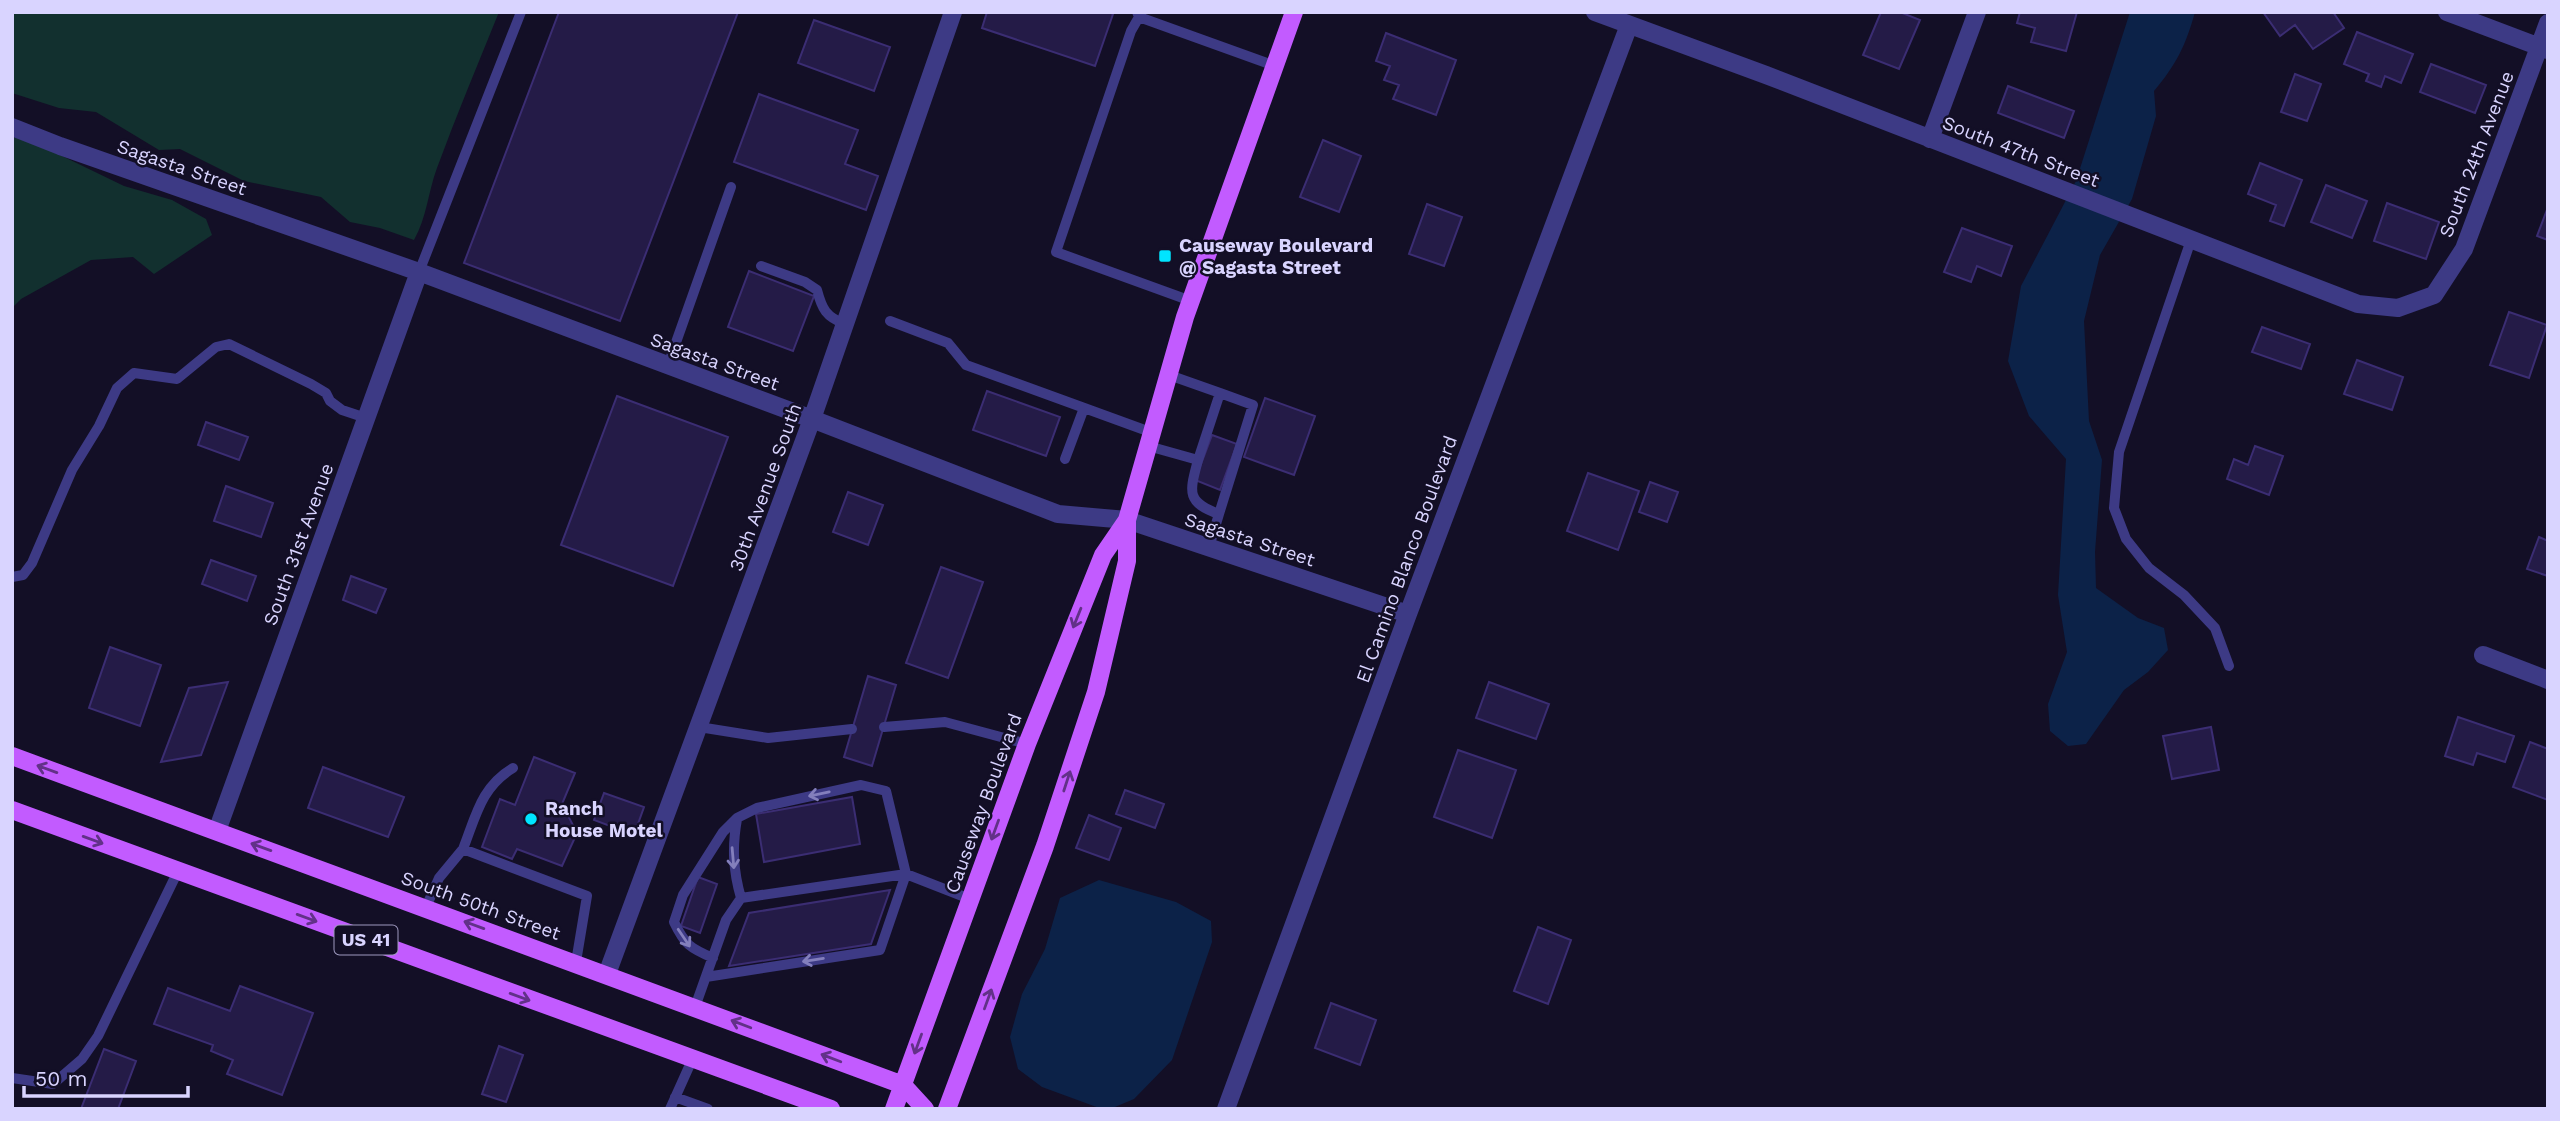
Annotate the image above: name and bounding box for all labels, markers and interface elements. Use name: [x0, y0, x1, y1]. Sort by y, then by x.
street label: South 24th Avenue: [2434, 68, 2519, 241]
street label: South 47th Street: [1939, 111, 2103, 192]
street label: Sagasta Street: [114, 135, 250, 200]
place label: Causeway Boulevard @ Sagasta Street: [1179, 234, 1373, 279]
marker: Causeway Boulevard @ Sagasta Street: [1157, 248, 1173, 264]
street label: Sagasta Street: [647, 327, 782, 395]
street label: 30th Avenue South: [724, 400, 807, 574]
street label: El Camino Blanco Boulevard: [1351, 432, 1462, 686]
street label: South 31st Avenue: [258, 460, 339, 628]
street label: Sagasta Street: [1182, 508, 1318, 571]
one-way arrow: [1070, 607, 1083, 628]
street label: Causeway Boulevard: [940, 710, 1027, 896]
one-way arrow: [37, 761, 59, 774]
one-way arrow: [1061, 770, 1074, 792]
one-way arrow: [808, 788, 831, 802]
place label: Ranch House Motel: [545, 797, 664, 842]
marker: Ranch House Motel: [523, 811, 539, 827]
one-way arrow: [988, 819, 1000, 841]
one-way arrow: [81, 835, 103, 847]
one-way arrow: [250, 840, 272, 852]
one-way arrow: [727, 846, 740, 869]
street label: South 50th Street: [398, 866, 564, 945]
one-way arrow: [295, 913, 317, 926]
one-way arrow: [464, 918, 486, 930]
road number: US 41: [334, 925, 398, 954]
one-way arrow: [676, 928, 691, 947]
one-way arrow: [802, 954, 825, 967]
one-way arrow: [983, 988, 996, 1010]
one-way arrow: [509, 991, 531, 1004]
one-way arrow: [731, 1017, 753, 1029]
one-way arrow: [911, 1033, 924, 1055]
one-way arrow: [821, 1051, 843, 1063]
scale bar: [24, 1054, 189, 1098]
text: 50 m: [35, 1066, 87, 1091]

